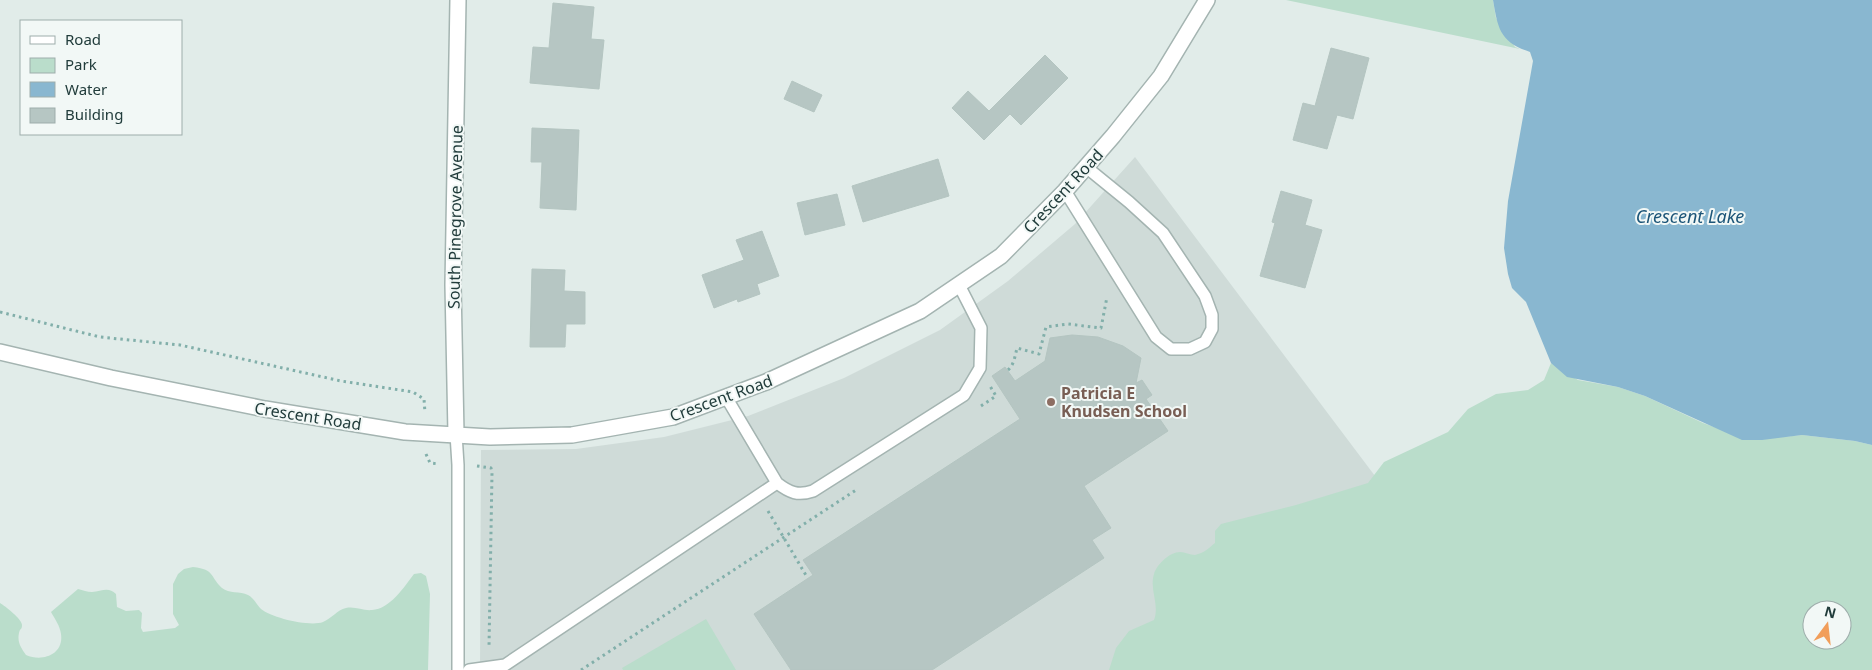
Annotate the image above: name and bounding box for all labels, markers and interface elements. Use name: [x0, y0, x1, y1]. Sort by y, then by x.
legend: [20, 20, 182, 135]
text: Road: [65, 29, 101, 49]
text: Park: [65, 54, 97, 74]
text: Water: [65, 79, 107, 99]
text: Building: [65, 104, 123, 124]
street label: South Pinegrove Avenue: [442, 125, 468, 309]
street label: Crescent Road: [1018, 144, 1108, 238]
water label: Crescent Lake: [1636, 204, 1744, 228]
street label: Crescent Road: [666, 369, 776, 427]
place label: Patricia E Knudsen School: [1061, 382, 1187, 422]
marker: Patricia E Knudsen School: [1045, 396, 1057, 408]
street label: Crescent Road: [253, 397, 363, 435]
north arrow: [1802, 600, 1852, 650]
text: N: [1823, 601, 1838, 623]

